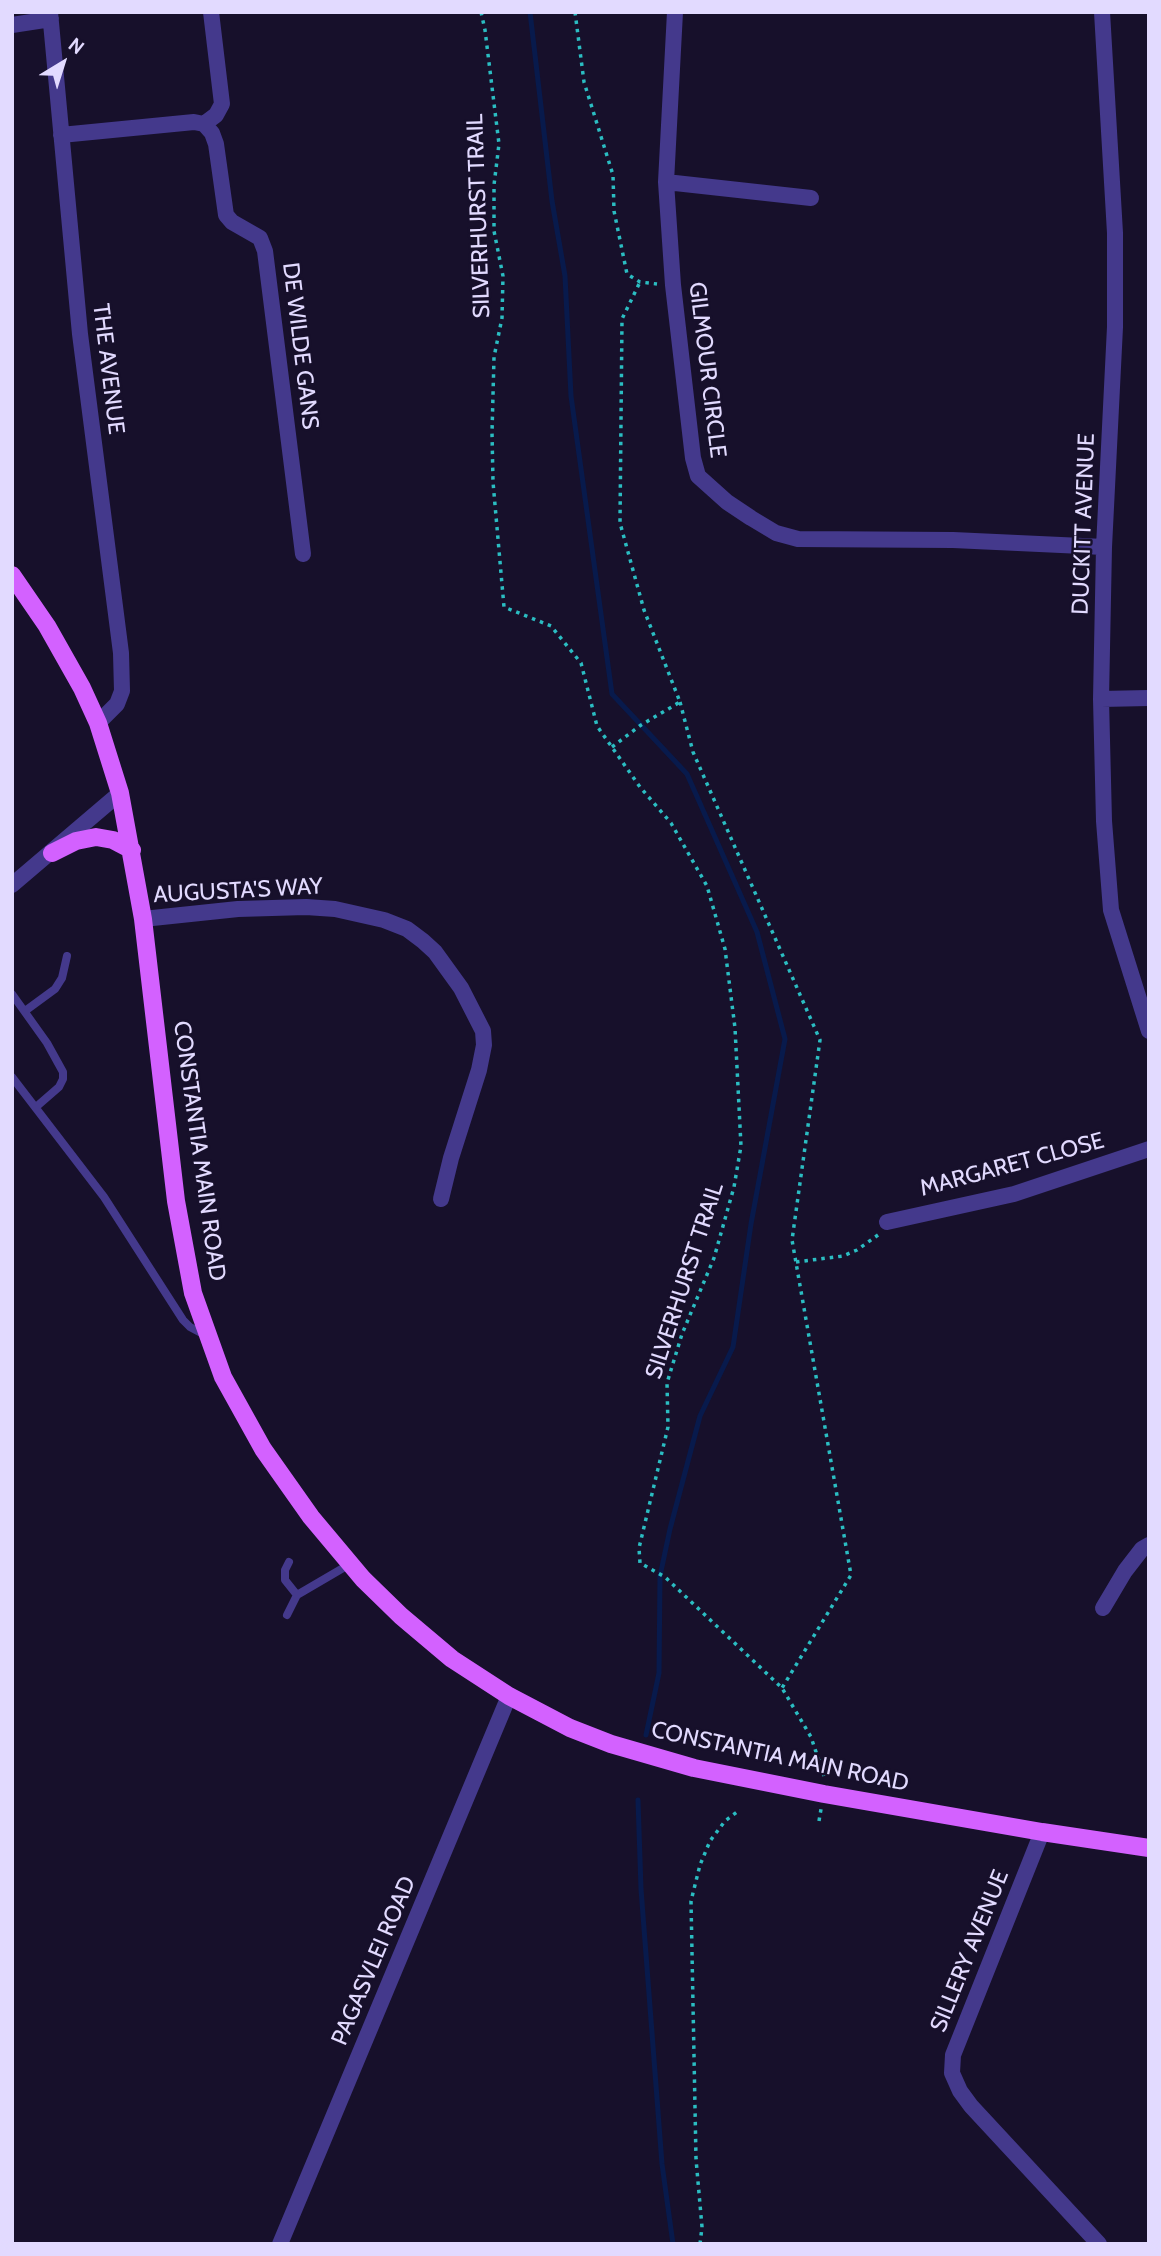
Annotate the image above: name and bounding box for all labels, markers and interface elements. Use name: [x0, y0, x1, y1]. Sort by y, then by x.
north arrow: [28, 28, 98, 98]
text: N: [64, 33, 89, 59]
street label: SILVERHURST TRAIL: [462, 113, 496, 319]
street label: DE WILDE GANS: [276, 261, 324, 431]
street label: GILMOUR CIRCLE: [683, 280, 731, 460]
street label: THE AVENUE: [86, 302, 130, 436]
street label: DUCKITT AVENUE: [1067, 433, 1101, 615]
street label: AUGUSTA'S WAY: [153, 873, 323, 909]
street label: CONSTANTIA MAIN ROAD: [167, 1019, 231, 1283]
street label: MARGARET CLOSE: [917, 1127, 1107, 1203]
street label: SILVERHURST TRAIL: [640, 1180, 730, 1382]
street label: CONSTANTIA MAIN ROAD: [649, 1716, 911, 1798]
street label: SILLERY AVENUE: [925, 1866, 1015, 2036]
street label: PAGASVLEI ROAD: [326, 1872, 422, 2050]

